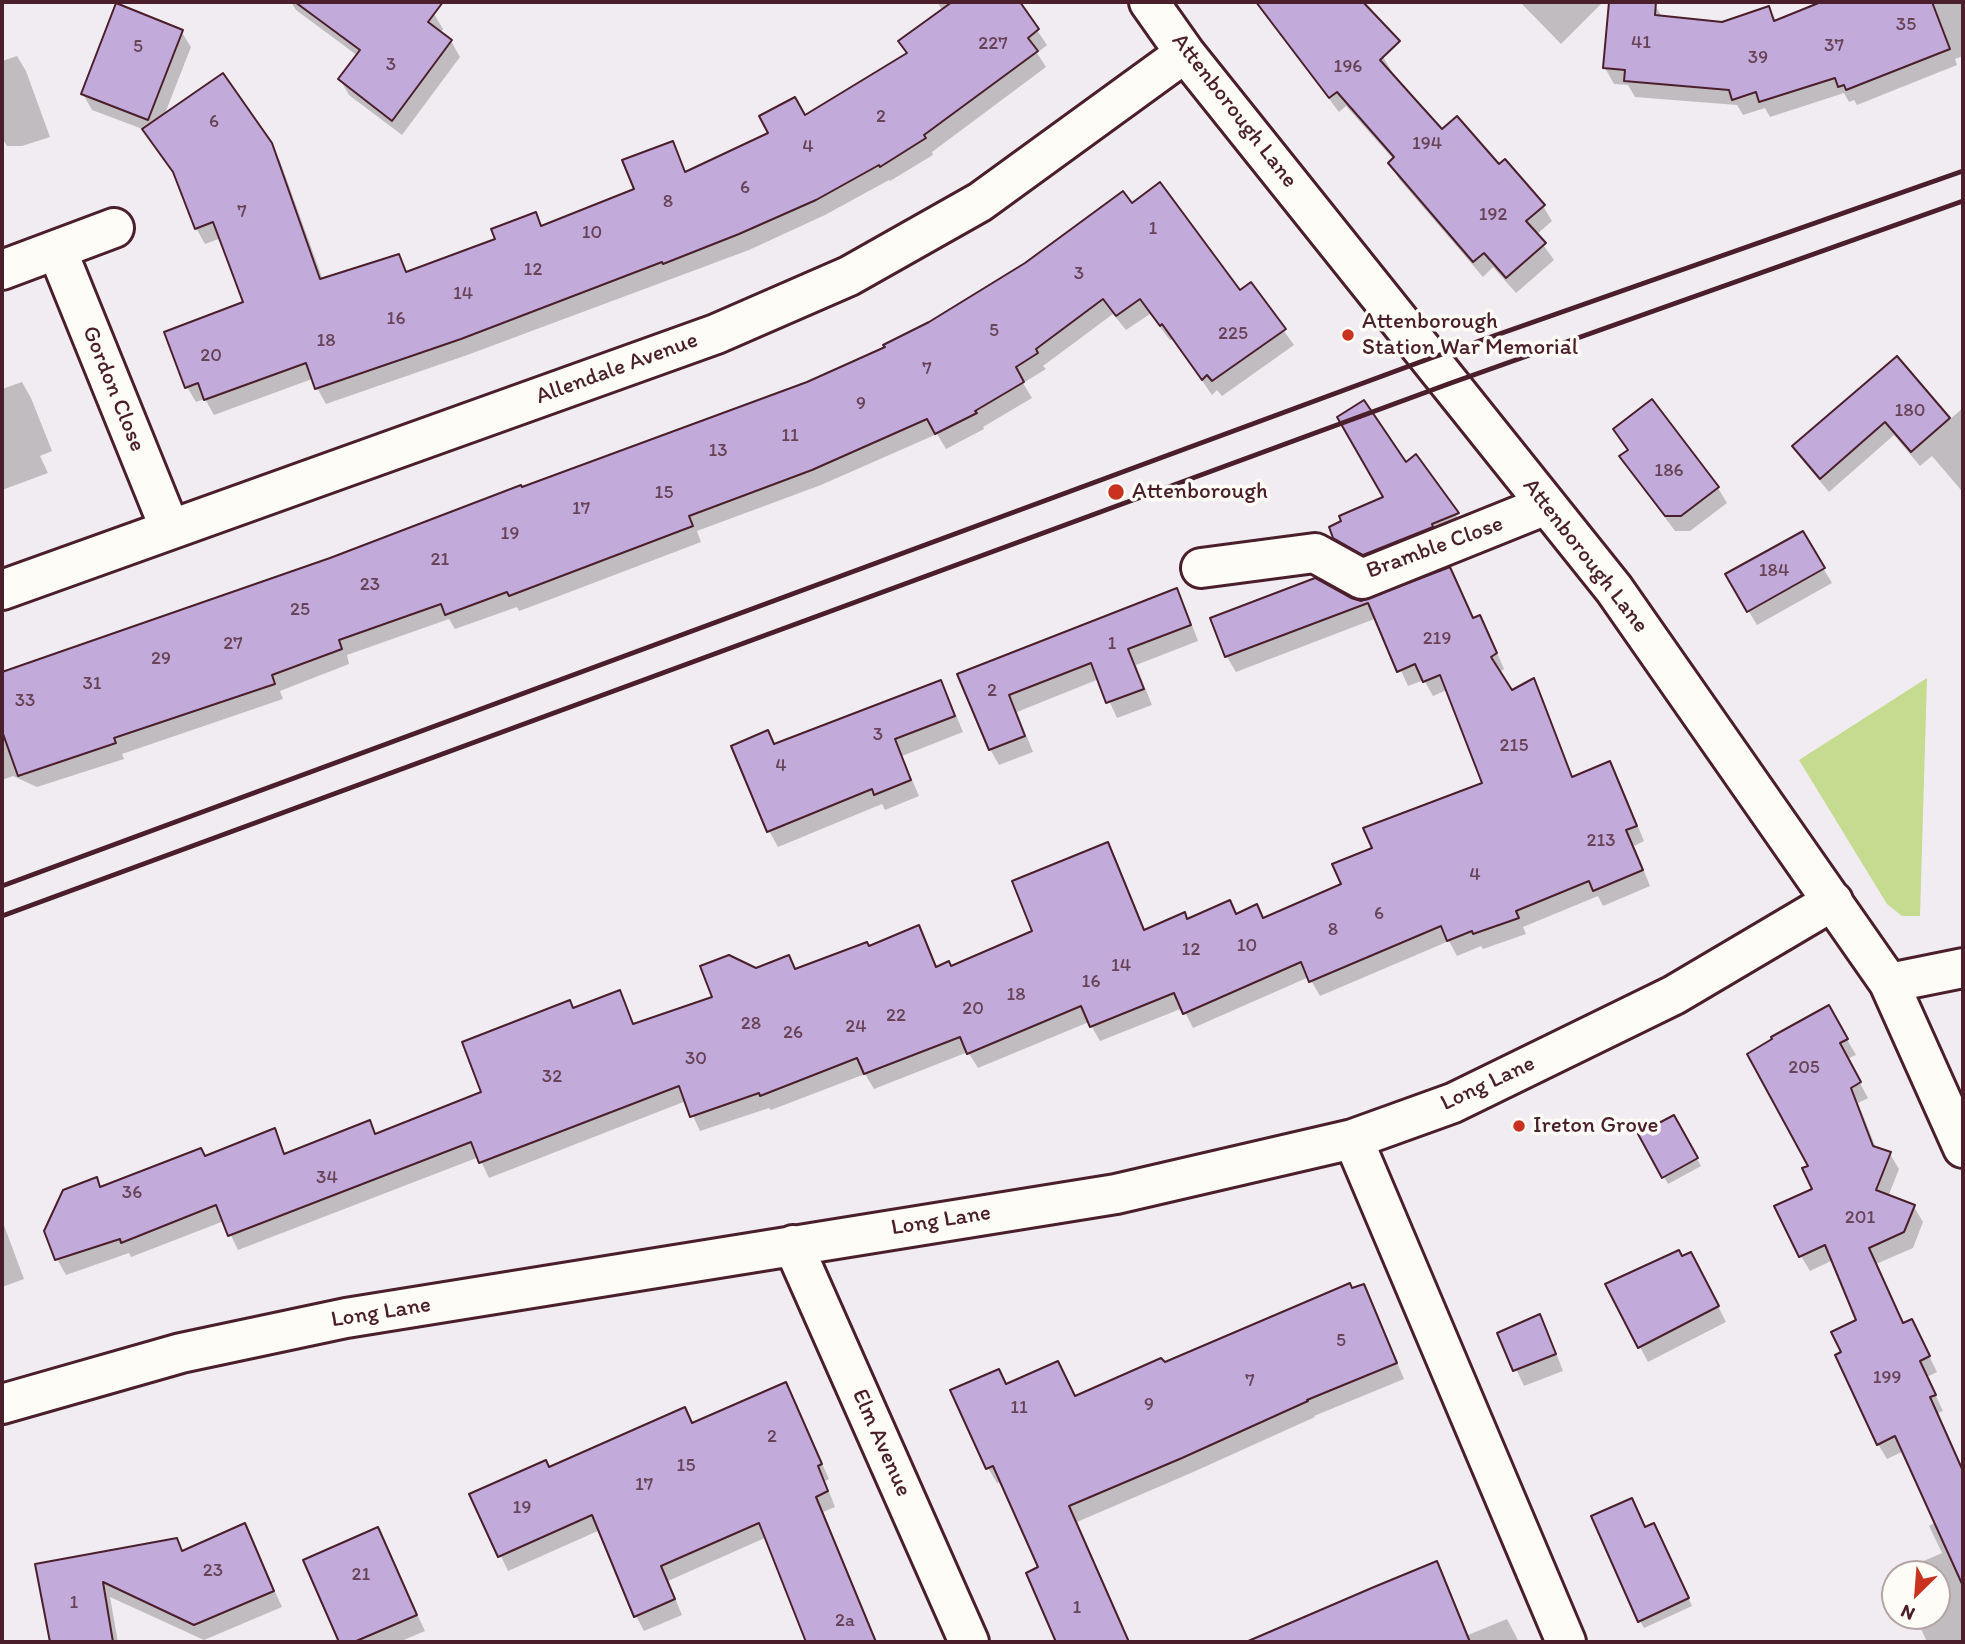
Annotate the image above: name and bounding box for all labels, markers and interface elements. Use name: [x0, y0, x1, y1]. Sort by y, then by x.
house number: 35: [1896, 14, 1916, 36]
street label: Attenborough Lane: [1165, 28, 1303, 194]
house number: 41: [1631, 32, 1651, 54]
house number: 227: [978, 33, 1008, 55]
house number: 37: [1824, 35, 1844, 57]
house number: 5: [133, 36, 143, 58]
house number: 39: [1748, 47, 1768, 69]
house number: 3: [386, 54, 396, 76]
house number: 196: [1334, 56, 1362, 78]
house number: 2: [876, 106, 886, 128]
house number: 6: [209, 111, 219, 133]
house number: 194: [1412, 133, 1442, 155]
house number: 4: [802, 136, 814, 158]
house number: 6: [740, 177, 750, 199]
house number: 8: [663, 191, 673, 213]
house number: 7: [237, 201, 247, 223]
house number: 192: [1479, 204, 1507, 226]
house number: 1: [1149, 218, 1157, 240]
house number: 10: [582, 222, 602, 244]
house number: 12: [524, 259, 542, 281]
house number: 3: [1074, 263, 1084, 285]
house number: 14: [453, 283, 473, 305]
house number: 16: [387, 308, 405, 330]
place label: Attenborough Station War Memorial: [1362, 308, 1578, 362]
house number: 5: [989, 320, 999, 342]
street label: Gordon Close: [75, 322, 151, 456]
house number: 225: [1218, 323, 1248, 345]
street label: Allendale Avenue: [532, 327, 702, 411]
marker: Attenborough Station War Memorial: [1340, 327, 1356, 343]
house number: 18: [316, 330, 336, 352]
house number: 20: [200, 345, 222, 367]
house number: 7: [922, 358, 932, 380]
house number: 9: [856, 393, 866, 415]
house number: 180: [1895, 400, 1925, 422]
house number: 11: [781, 425, 799, 447]
house number: 13: [708, 440, 728, 462]
house number: 186: [1654, 460, 1684, 482]
street label: Attenborough Lane: [1516, 473, 1654, 639]
place label: Attenborough: [1132, 478, 1268, 506]
house number: 15: [655, 482, 673, 504]
marker: Attenborough: [1106, 482, 1126, 502]
house number: 17: [572, 498, 590, 520]
street label: Bramble Close: [1363, 511, 1507, 585]
house number: 19: [501, 523, 519, 545]
house number: 21: [431, 549, 449, 571]
house number: 184: [1759, 560, 1789, 582]
house number: 23: [360, 574, 380, 596]
house number: 25: [290, 599, 310, 621]
house number: 219: [1423, 628, 1451, 650]
house number: 27: [223, 633, 243, 655]
house number: 1: [1108, 633, 1116, 655]
house number: 29: [151, 648, 171, 670]
house number: 31: [82, 673, 102, 695]
house number: 2: [987, 680, 997, 702]
house number: 33: [15, 690, 35, 712]
house number: 3: [873, 724, 883, 746]
house number: 215: [1500, 735, 1528, 757]
house number: 4: [775, 755, 787, 777]
house number: 213: [1586, 830, 1616, 852]
house number: 4: [1469, 864, 1481, 886]
house number: 6: [1374, 903, 1384, 925]
house number: 8: [1328, 919, 1338, 941]
house number: 10: [1237, 935, 1257, 957]
house number: 12: [1182, 939, 1200, 961]
house number: 14: [1111, 955, 1131, 977]
house number: 16: [1082, 971, 1100, 993]
house number: 18: [1006, 984, 1026, 1006]
house number: 20: [962, 998, 984, 1020]
house number: 22: [886, 1005, 906, 1027]
house number: 28: [741, 1013, 761, 1035]
house number: 24: [845, 1016, 867, 1038]
house number: 26: [783, 1022, 803, 1044]
house number: 30: [685, 1048, 707, 1070]
street label: Long Lane: [1437, 1050, 1539, 1118]
house number: 205: [1788, 1057, 1820, 1079]
house number: 32: [542, 1066, 562, 1088]
place label: Ireton Grove: [1533, 1112, 1659, 1140]
marker: Ireton Grove: [1511, 1118, 1527, 1134]
house number: 34: [316, 1167, 338, 1189]
house number: 36: [122, 1182, 142, 1204]
street label: Long Lane: [889, 1199, 993, 1243]
house number: 201: [1845, 1207, 1875, 1229]
street label: Long Lane: [329, 1291, 433, 1335]
house number: 5: [1336, 1330, 1346, 1352]
house number: 199: [1873, 1367, 1901, 1389]
house number: 7: [1245, 1370, 1255, 1392]
street label: Elm Avenue: [845, 1385, 917, 1501]
house number: 9: [1144, 1394, 1154, 1416]
house number: 11: [1010, 1397, 1028, 1419]
house number: 2: [767, 1426, 777, 1448]
house number: 15: [677, 1455, 695, 1477]
house number: 17: [635, 1474, 653, 1496]
house number: 19: [513, 1497, 531, 1519]
house number: 23: [203, 1560, 223, 1582]
north arrow: [1881, 1560, 1951, 1630]
house number: 21: [352, 1564, 370, 1586]
house number: 1: [70, 1592, 78, 1614]
house number: 1: [1073, 1597, 1081, 1619]
text: N: [1897, 1600, 1918, 1626]
house number: 2a: [835, 1610, 855, 1632]

